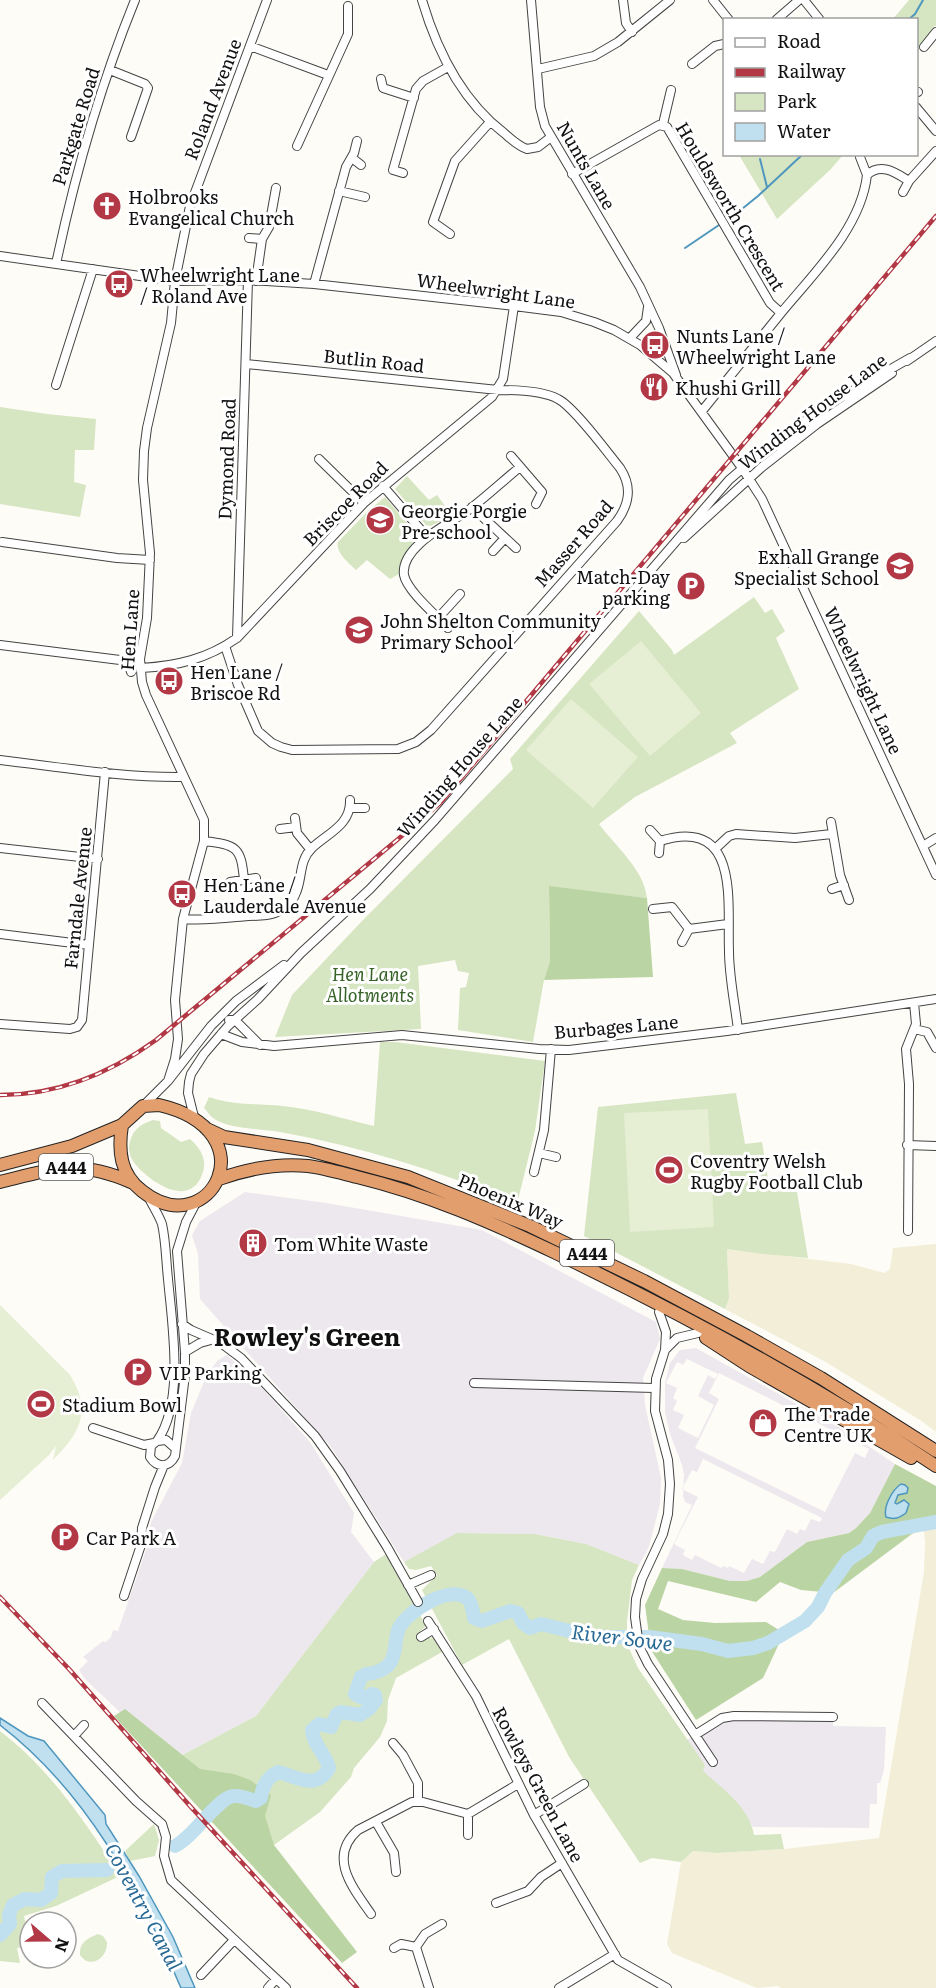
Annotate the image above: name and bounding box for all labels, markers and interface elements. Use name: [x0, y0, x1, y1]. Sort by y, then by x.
legend: [723, 18, 918, 156]
text: Road: [777, 27, 821, 54]
street label: Roland Avenue: [176, 34, 248, 164]
text: Railway: [777, 57, 846, 84]
street label: Parkgate Road: [44, 64, 106, 188]
text: Park: [777, 87, 818, 114]
street label: Nunts Lane: [551, 116, 623, 214]
street label: Houldsworth Crescent: [670, 116, 793, 297]
text: Water: [777, 117, 831, 144]
place label: Holbrooks Evangelical Church: [128, 183, 294, 231]
church icon: Holbrooks Evangelical Church: [91, 190, 123, 222]
place label: Wheelwright Lane / Roland Ave: [140, 261, 300, 309]
street label: Wheelwright Lane: [415, 266, 577, 314]
bus stop icon: Wheelwright Lane / Roland Ave: [103, 268, 135, 300]
place label: Nunts Lane / Wheelwright Lane: [676, 322, 836, 370]
bus stop icon: Nunts Lane / Wheelwright Lane: [639, 329, 671, 361]
street label: Butlin Road: [322, 341, 426, 379]
street label: Winding House Lane: [732, 346, 892, 476]
restaurant icon: Khushi Grill: [638, 371, 670, 403]
place label: Khushi Grill: [675, 374, 781, 401]
street label: Dymond Road: [210, 398, 242, 520]
street label: Briscoe Road: [296, 454, 394, 552]
street label: Masser Road: [527, 493, 619, 593]
place label: Georgie Porgie Pre-school: [401, 497, 527, 545]
school or university icon: Georgie Porgie Pre-school: [364, 504, 396, 536]
place label: Exhall Grange Specialist School: [734, 543, 879, 591]
school or university icon: Exhall Grange Specialist School: [884, 550, 916, 582]
place label: Match-Day parking: [576, 563, 671, 611]
parking icon: Match-Day parking: [675, 570, 707, 602]
street label: Hen Lane: [113, 588, 145, 672]
street label: Wheelwright Lane: [818, 602, 910, 758]
place label: John Shelton Community Primary School: [380, 607, 602, 655]
school or university icon: John Shelton Community Primary School: [343, 614, 375, 646]
place label: Hen Lane / Briscoe Rd: [190, 658, 283, 706]
bus stop icon: Hen Lane / Briscoe Rd: [153, 665, 185, 697]
street label: Winding House Lane: [390, 689, 528, 843]
street label: Farndale Avenue: [56, 826, 98, 970]
place label: Hen Lane / Lauderdale Avenue: [203, 871, 366, 919]
bus stop icon: Hen Lane / Lauderdale Avenue: [166, 878, 198, 910]
park label: Hen Lane Allotments: [326, 960, 414, 1008]
street label: Burbages Lane: [553, 1007, 679, 1045]
place label: Coventry Welsh Rugby Football Club: [690, 1147, 863, 1195]
road number: A444: [39, 1154, 93, 1180]
sports icon: Coventry Welsh Rugby Football Club: [653, 1154, 685, 1186]
street label: Phoenix Way: [454, 1166, 569, 1235]
building icon: Tom White Waste: [237, 1227, 269, 1259]
place label: Tom White Waste: [274, 1230, 428, 1257]
road number: A444: [560, 1240, 614, 1266]
district label: Rowley's Green: [214, 1318, 401, 1353]
parking icon: VIP Parking: [122, 1356, 154, 1388]
place label: VIP Parking: [159, 1359, 262, 1386]
sports icon: Stadium Bowl: [25, 1388, 57, 1420]
place label: Stadium Bowl: [62, 1391, 182, 1418]
place label: The Trade Centre UK: [784, 1400, 874, 1448]
shop icon: The Trade Centre UK: [747, 1407, 779, 1439]
parking icon: Car Park A: [49, 1521, 81, 1553]
place label: Car Park A: [86, 1524, 176, 1551]
water label: River Sowe: [570, 1615, 674, 1657]
street label: Rowleys Green Lane: [487, 1701, 591, 1867]
water label: Coventry Canal: [99, 1837, 191, 1975]
north arrow: [18, 1910, 78, 1970]
text: N: [49, 1935, 77, 1956]

